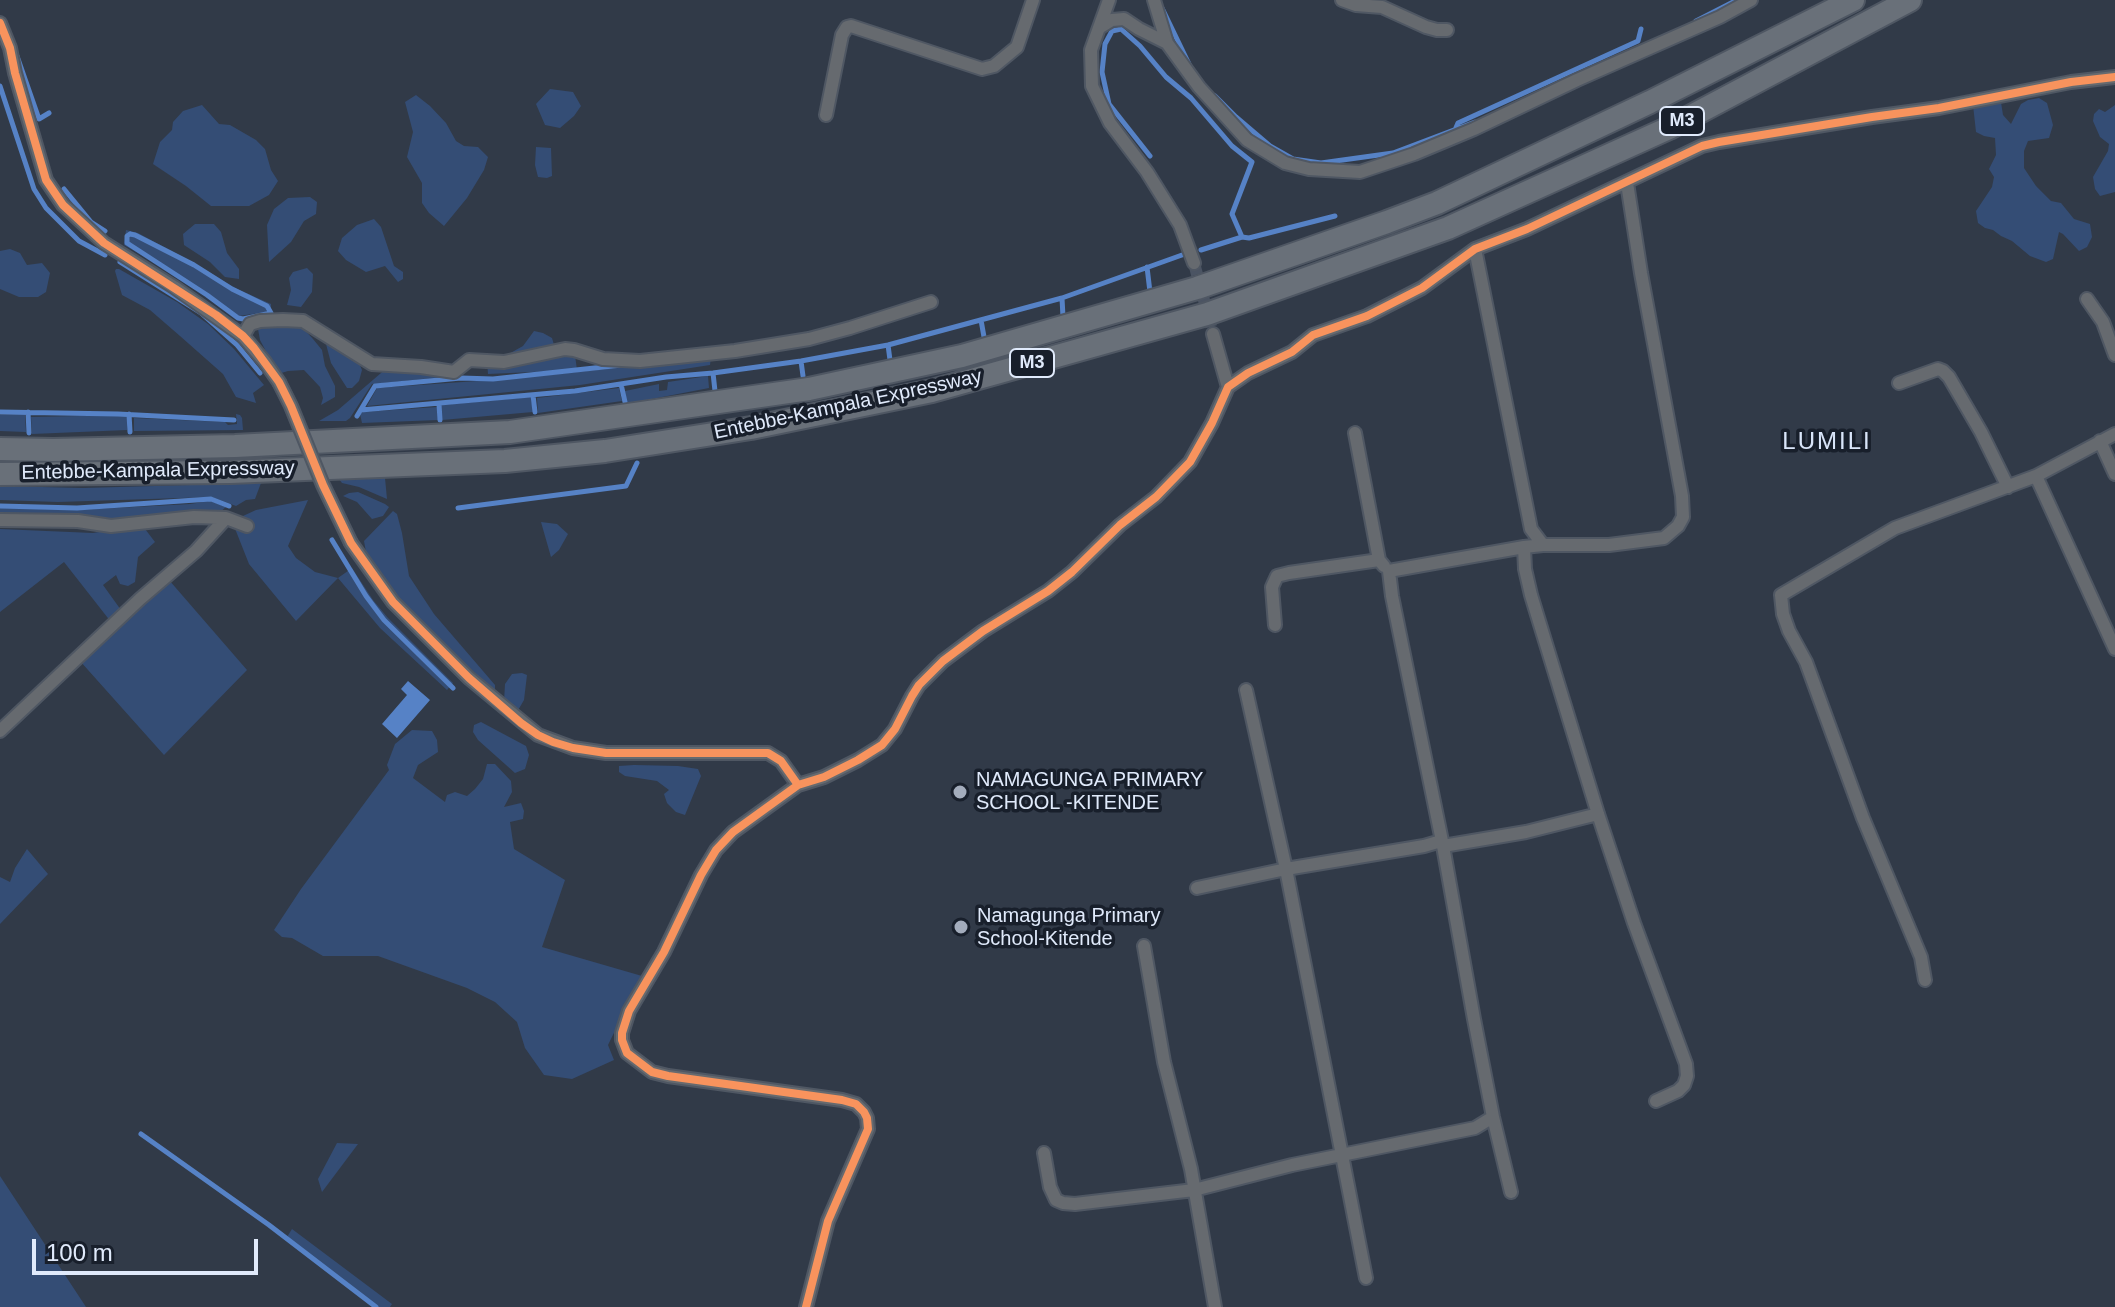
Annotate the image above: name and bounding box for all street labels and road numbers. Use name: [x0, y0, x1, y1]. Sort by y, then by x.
road number: M3: [1660, 107, 1704, 135]
road number: M3: [1010, 349, 1054, 377]
street label: Entebbe-Kampala Expressway: [712, 365, 984, 445]
street label: Entebbe-Kampala Expressway: [21, 457, 295, 485]

